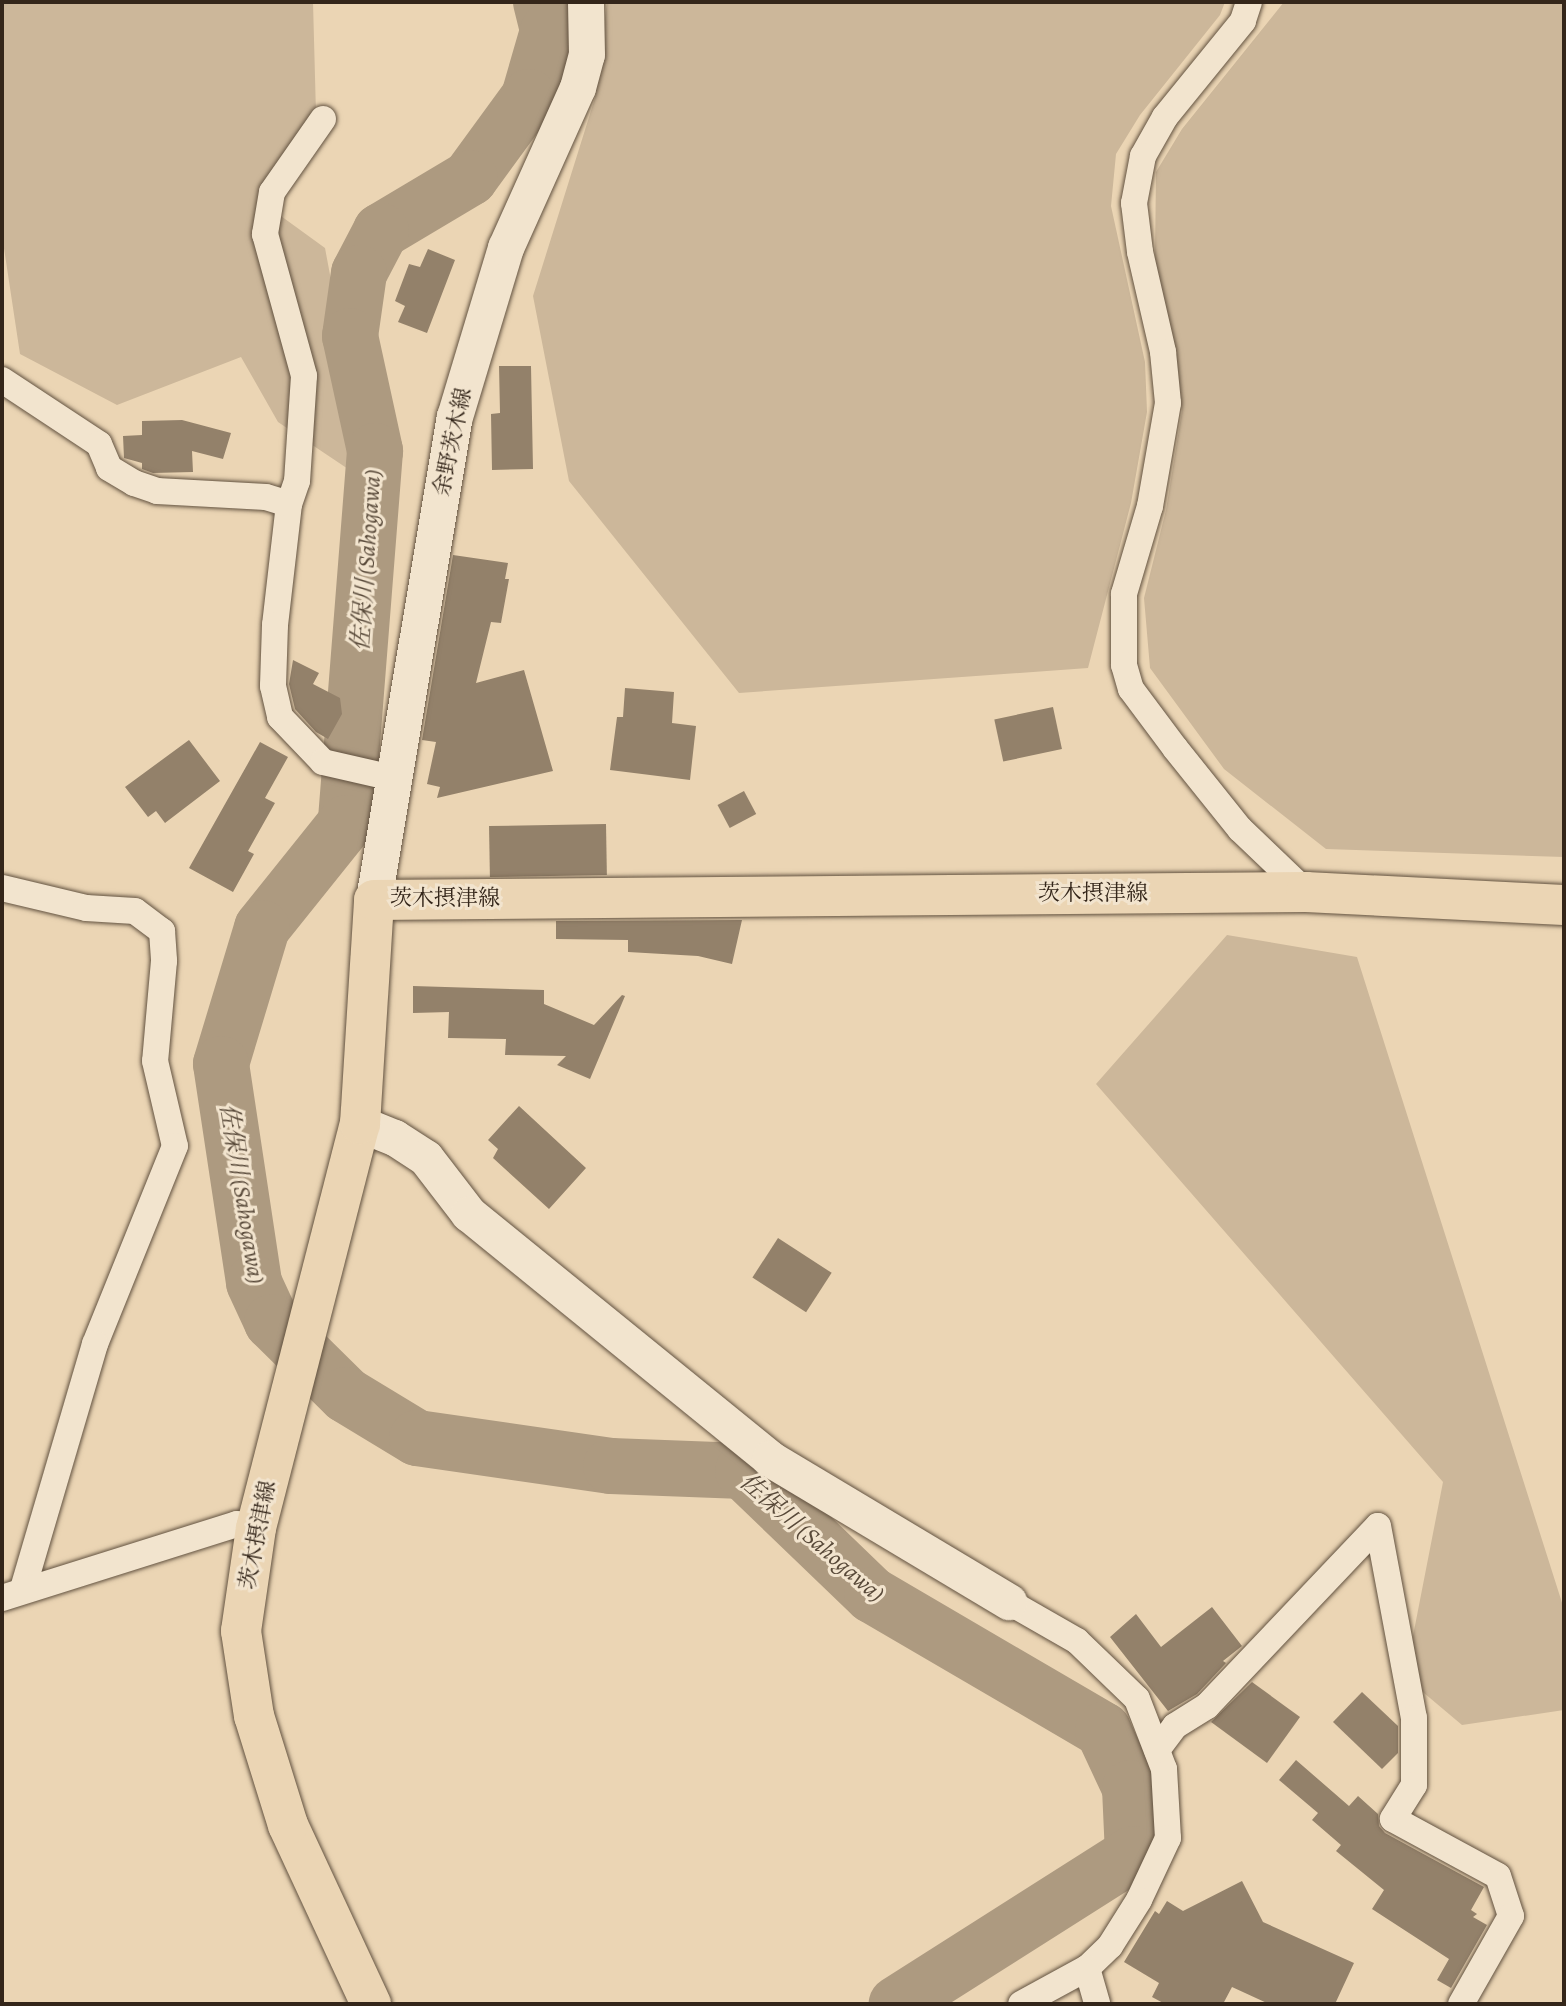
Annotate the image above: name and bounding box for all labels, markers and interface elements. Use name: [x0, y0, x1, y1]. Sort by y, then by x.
street label: 余野茨木線: [429, 385, 477, 499]
water label: 佐保川 (Sahogawa): [346, 468, 388, 652]
street label: 茨木摂津線: [1038, 881, 1148, 907]
street label: 茨木摂津線: [390, 886, 500, 912]
water label: 佐保川 (Sahogawa): [214, 1102, 270, 1286]
water label: 佐保川 (Sahogawa): [734, 1467, 890, 1609]
street label: 茨木摂津線: [235, 1478, 281, 1592]

